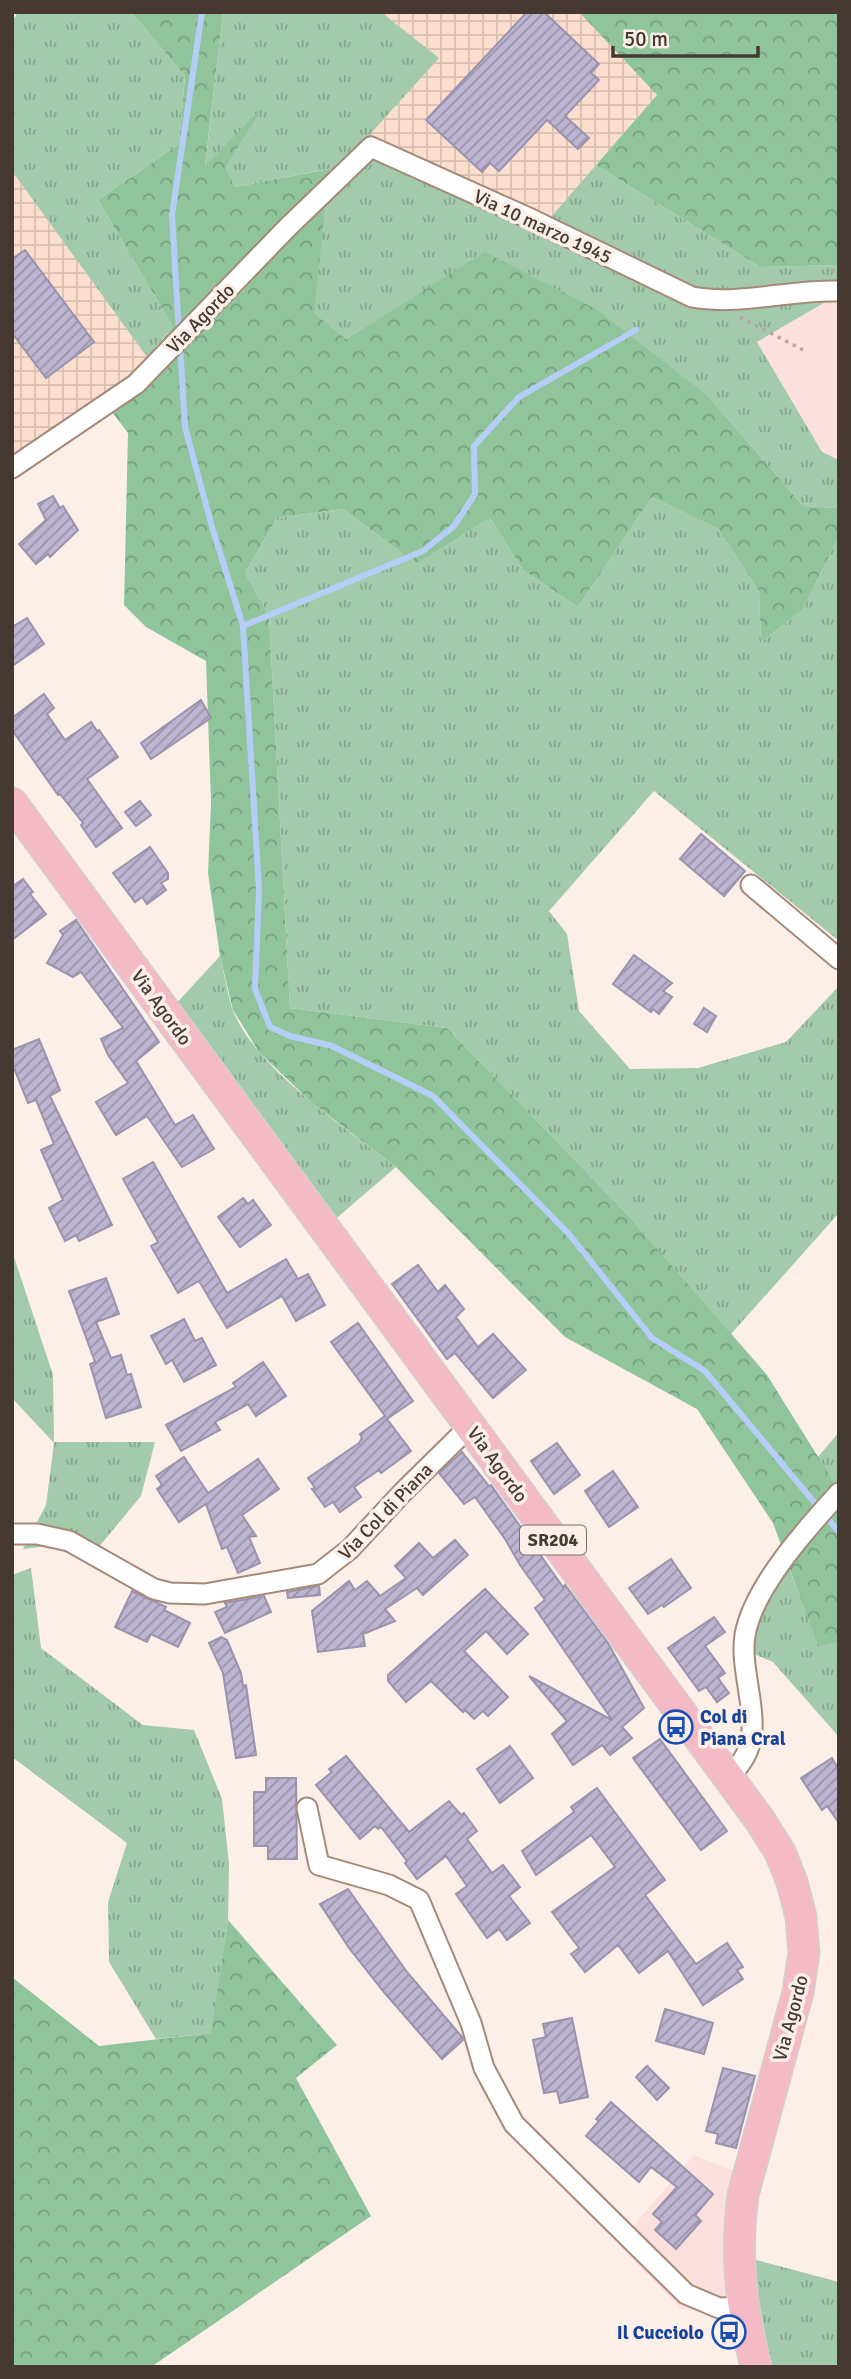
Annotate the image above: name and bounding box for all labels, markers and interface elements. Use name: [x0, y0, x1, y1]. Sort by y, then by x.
scale bar: [613, 14, 758, 58]
text: 50 m: [624, 26, 668, 52]
street label: Via 10 marzo 1945: [470, 184, 616, 269]
street label: Via Agordo: [162, 279, 240, 359]
street label: Via Agordo: [126, 965, 197, 1050]
street label: Via Agordo: [462, 1422, 533, 1507]
street label: Via Col di Piana: [333, 1458, 438, 1565]
road number: SR204: [520, 1526, 586, 1554]
place label: Col di Piana Cral: [700, 1705, 786, 1751]
bus stop icon: Col di Piana Cral: [657, 1708, 695, 1746]
street label: Via Agordo: [768, 1973, 814, 2064]
bus stop icon: Il Cucciolo: [710, 2313, 748, 2351]
place label: Il Cucciolo: [617, 2321, 704, 2345]

